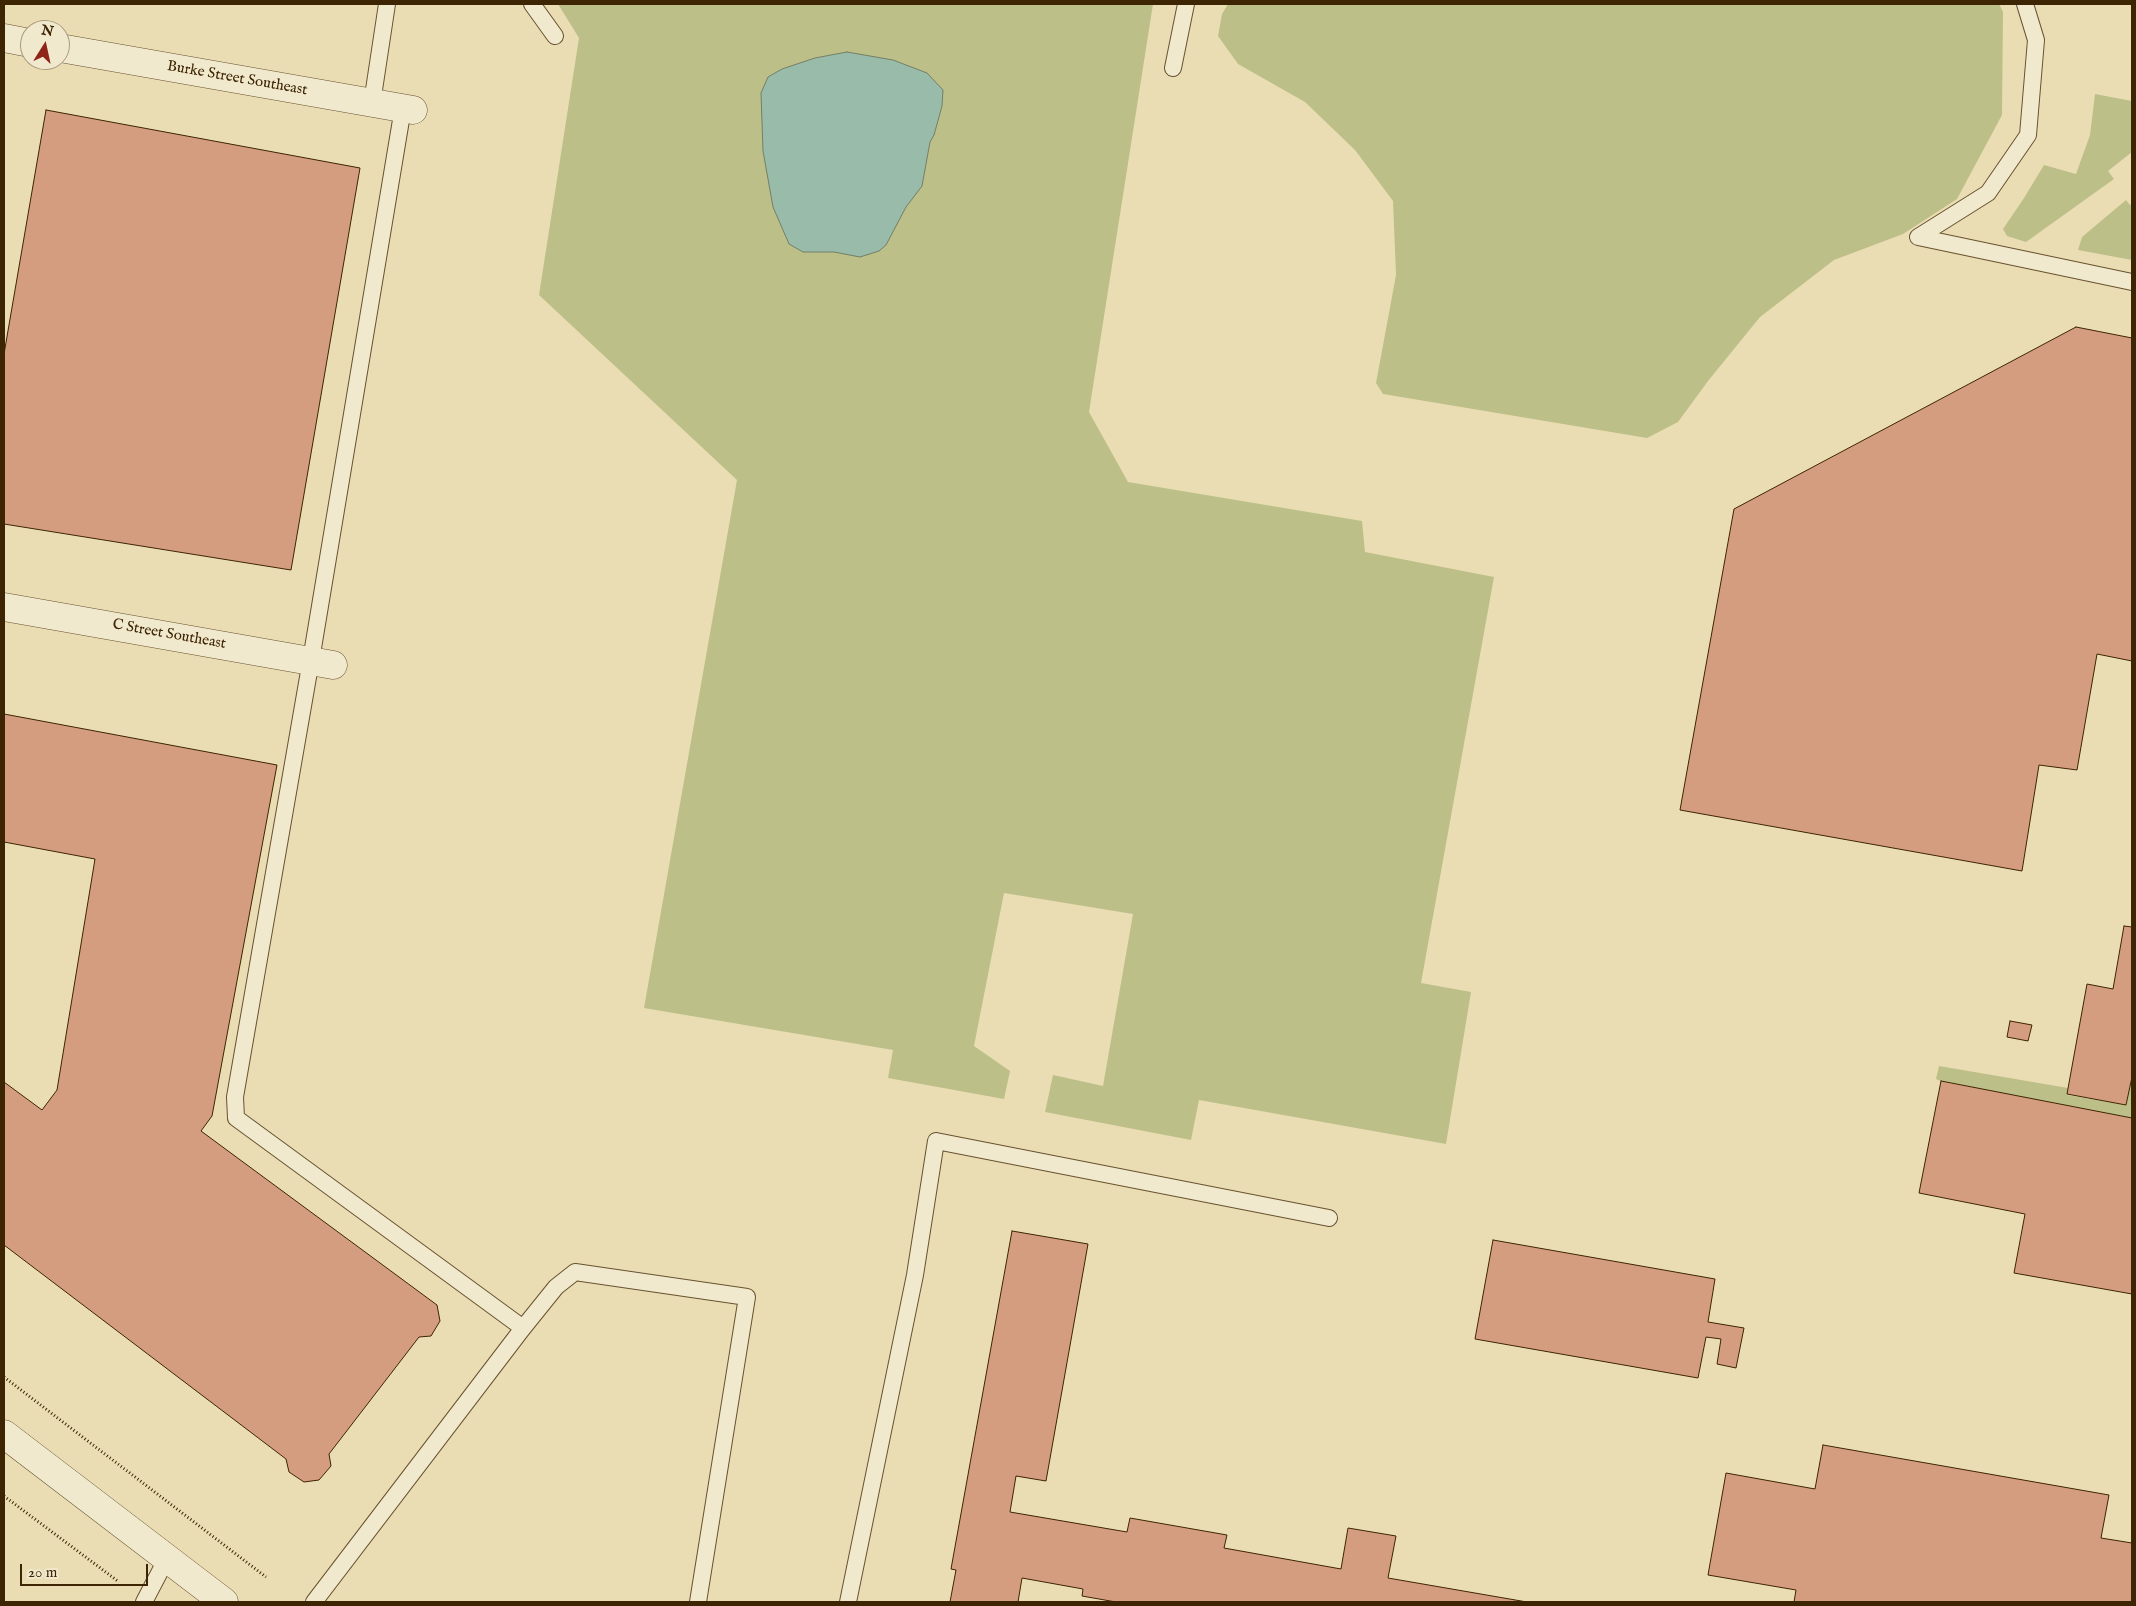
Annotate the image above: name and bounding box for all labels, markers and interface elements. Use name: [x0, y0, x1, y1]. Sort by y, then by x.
north arrow: [20, 20, 70, 70]
text: N: [40, 21, 55, 41]
street label: Burke Street Southeast: [165, 58, 309, 100]
street label: C Street Southeast: [111, 616, 227, 654]
scale bar: [22, 1554, 150, 1586]
text: 20 m: [28, 1563, 57, 1582]

